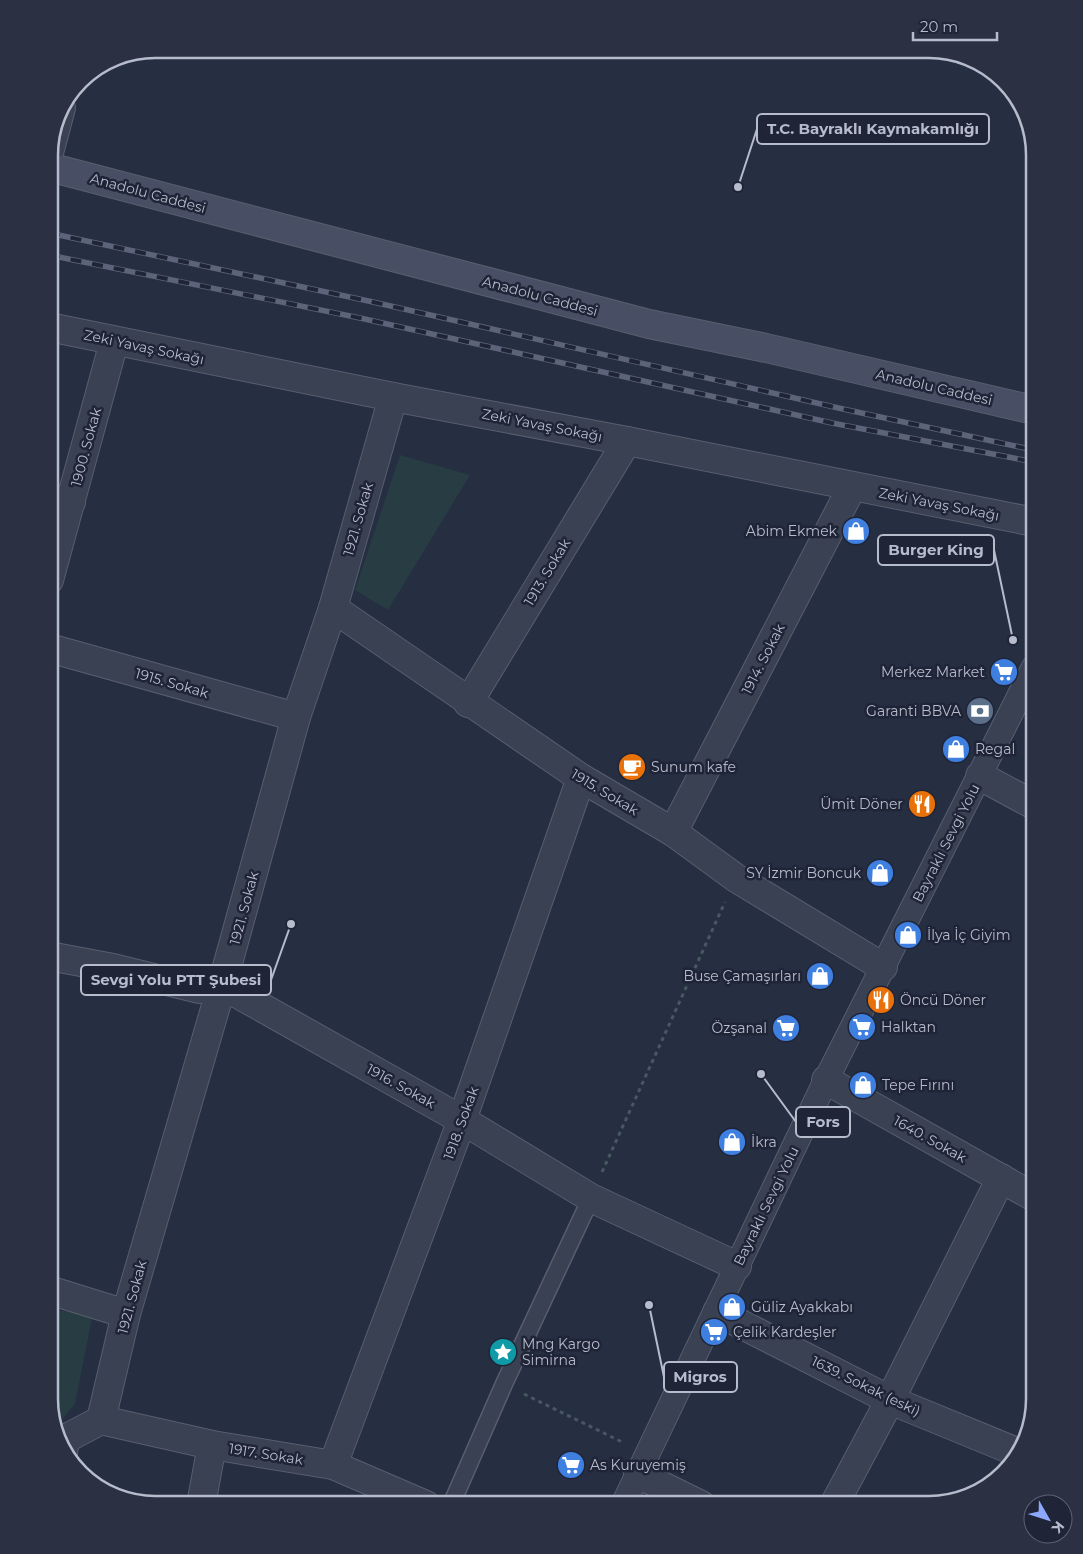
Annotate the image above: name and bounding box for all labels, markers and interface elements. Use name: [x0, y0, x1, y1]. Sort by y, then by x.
scale bar: [913, 10, 997, 42]
text: 20 m: [920, 17, 958, 36]
callout: T.C. Bayraklı Kaymakamlığı: [757, 114, 989, 144]
text: T.C. Bayraklı Kaymakamlığı: [767, 119, 979, 138]
street label: Anadolu Caddesi: [88, 169, 208, 217]
street label: Anadolu Caddesi: [480, 272, 600, 320]
street label: Zeki Yavaş Sokağı: [82, 325, 206, 369]
street label: Anadolu Caddesi: [874, 365, 994, 409]
street label: Zeki Yavaş Sokağı: [480, 404, 604, 446]
street label: 1900. Sokak: [67, 405, 105, 488]
street label: 1921. Sokak: [339, 480, 377, 558]
street label: Zeki Yavaş Sokağı: [877, 483, 1001, 525]
shop icon: Abim Ekmek: [841, 516, 871, 546]
place label: Abim Ekmek: [746, 522, 838, 540]
street label: 1913. Sokak: [520, 535, 574, 609]
callout: Burger King: [878, 535, 994, 565]
text: Burger King: [888, 540, 984, 559]
street label: 1914. Sokak: [737, 620, 789, 697]
supermarket icon: Merkez Market: [989, 657, 1019, 687]
place label: Merkez Market: [881, 663, 985, 681]
street label: 1915. Sokak: [133, 664, 211, 702]
bank icon: Garanti BBVA: [965, 696, 995, 726]
place label: Garanti BBVA: [866, 702, 962, 720]
shop icon: Regal: [941, 734, 971, 764]
place label: Regal: [975, 740, 1015, 758]
cafe icon: Sunum kafe: [617, 752, 647, 782]
place label: Sunum kafe: [651, 758, 736, 776]
street label: 1915. Sokak: [568, 765, 643, 819]
street label: Bayraklı Sevgi Yolu: [908, 781, 984, 905]
restaurant icon: Ümit Döner: [907, 789, 937, 819]
place label: Ümit Döner: [820, 795, 903, 813]
shop icon: SY İzmir Boncuk: [865, 858, 895, 888]
place label: SY İzmir Boncuk: [746, 864, 862, 882]
street label: 1921. Sokak: [226, 869, 263, 947]
shop icon: İlya İç Giyim: [893, 920, 923, 950]
place label: İlya İç Giyim: [927, 926, 1011, 944]
shop icon: Buse Çamaşırları: [805, 961, 835, 991]
callout: Sevgi Yolu PTT Şubesi: [81, 965, 271, 995]
place label: Buse Çamaşırları: [683, 967, 801, 985]
text: Sevgi Yolu PTT Şubesi: [91, 970, 261, 989]
restaurant icon: Öncü Döner: [866, 985, 896, 1015]
place label: Öncü Döner: [900, 991, 986, 1009]
supermarket icon: Halktan: [847, 1012, 877, 1042]
supermarket icon: Özşanal: [771, 1013, 801, 1043]
place label: Halktan: [881, 1018, 936, 1036]
place label: Özşanal: [712, 1019, 767, 1037]
street label: 1916. Sokak: [363, 1060, 439, 1113]
shop icon: Tepe Fırını: [848, 1070, 878, 1100]
place label: Tepe Fırını: [882, 1076, 954, 1094]
street label: 1918. Sokak: [439, 1083, 483, 1162]
callout: Fors: [796, 1107, 850, 1137]
text: Fors: [806, 1112, 840, 1131]
street label: 1640. Sokak: [890, 1112, 970, 1167]
shop icon: İkra: [717, 1127, 747, 1157]
place label: İkra: [751, 1133, 777, 1151]
street label: Bayraklı Sevgi Yolu: [729, 1143, 803, 1269]
street label: 1921. Sokak: [114, 1258, 151, 1336]
shop icon: Güliz Ayakkabı: [717, 1292, 747, 1322]
place label: Güliz Ayakkabı: [751, 1298, 853, 1316]
supermarket icon: Çelik Kardeşler: [699, 1317, 729, 1347]
place label: Çelik Kardeşler: [733, 1323, 837, 1341]
place label: Mng Kargo Simirna: [522, 1335, 600, 1369]
place icon: Mng Kargo Simirna: [488, 1337, 518, 1367]
street label: 1639. Sokak (eski): [809, 1352, 923, 1420]
callout: Migros: [664, 1362, 737, 1392]
text: Migros: [673, 1367, 727, 1386]
street label: 1917. Sokak: [228, 1439, 305, 1469]
supermarket icon: As Kuruyemiş: [556, 1450, 586, 1480]
place label: As Kuruyemiş: [590, 1456, 686, 1474]
north arrow: [1023, 1494, 1073, 1544]
text: K: [1047, 1517, 1068, 1537]

